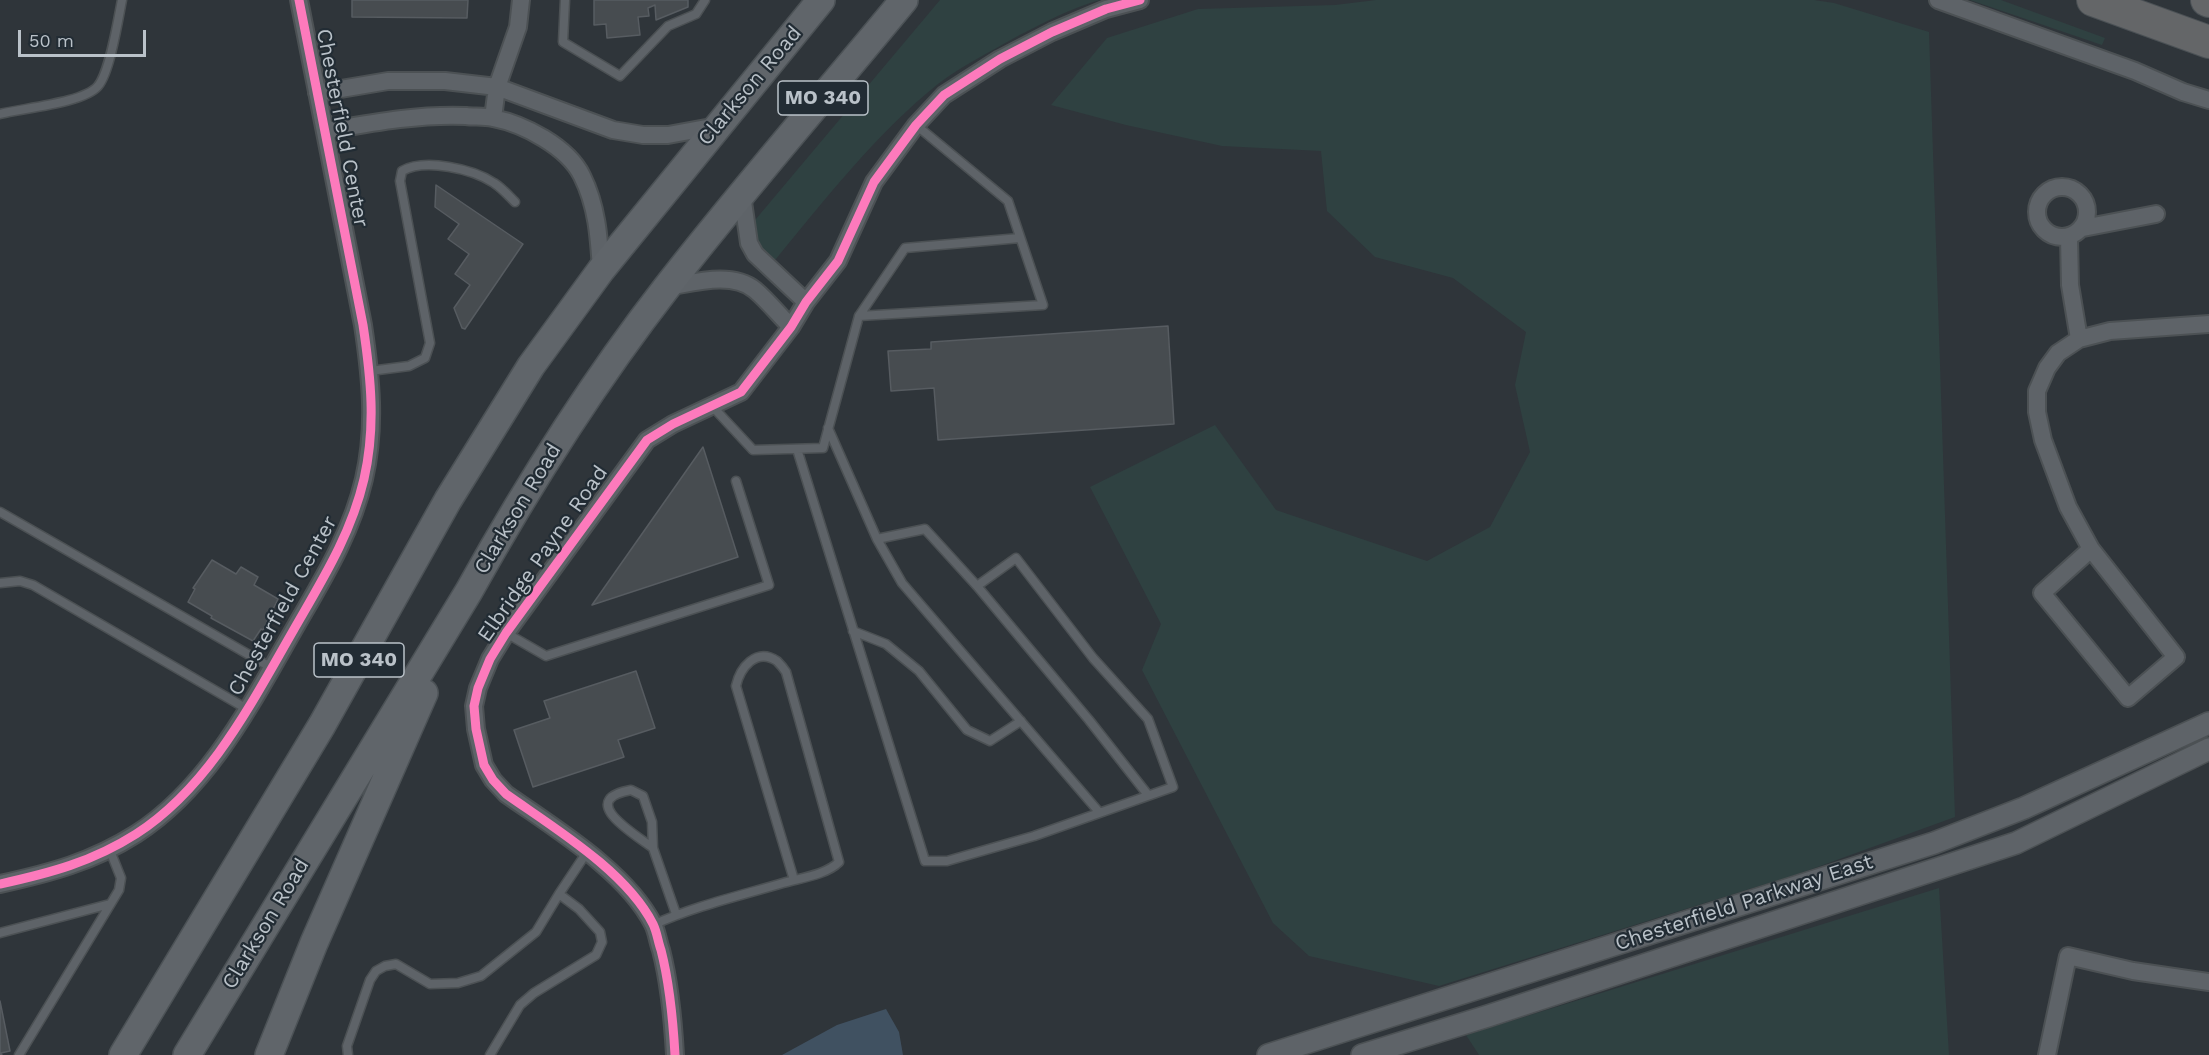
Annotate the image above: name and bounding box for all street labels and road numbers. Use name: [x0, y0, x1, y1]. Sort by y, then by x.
street label: Clarkson Road: [693, 21, 807, 151]
street label: Chesterfield Center: [310, 27, 374, 229]
road number: MO 340: [778, 81, 868, 115]
street label: Clarkson Road: [469, 439, 567, 579]
street label: Elbridge Payne Road: [473, 461, 613, 647]
street label: Chesterfield Center: [223, 512, 343, 700]
road number: MO 340: [314, 643, 404, 677]
street label: Chesterfield Parkway East: [1612, 849, 1876, 957]
street label: Clarkson Road: [217, 854, 315, 994]

